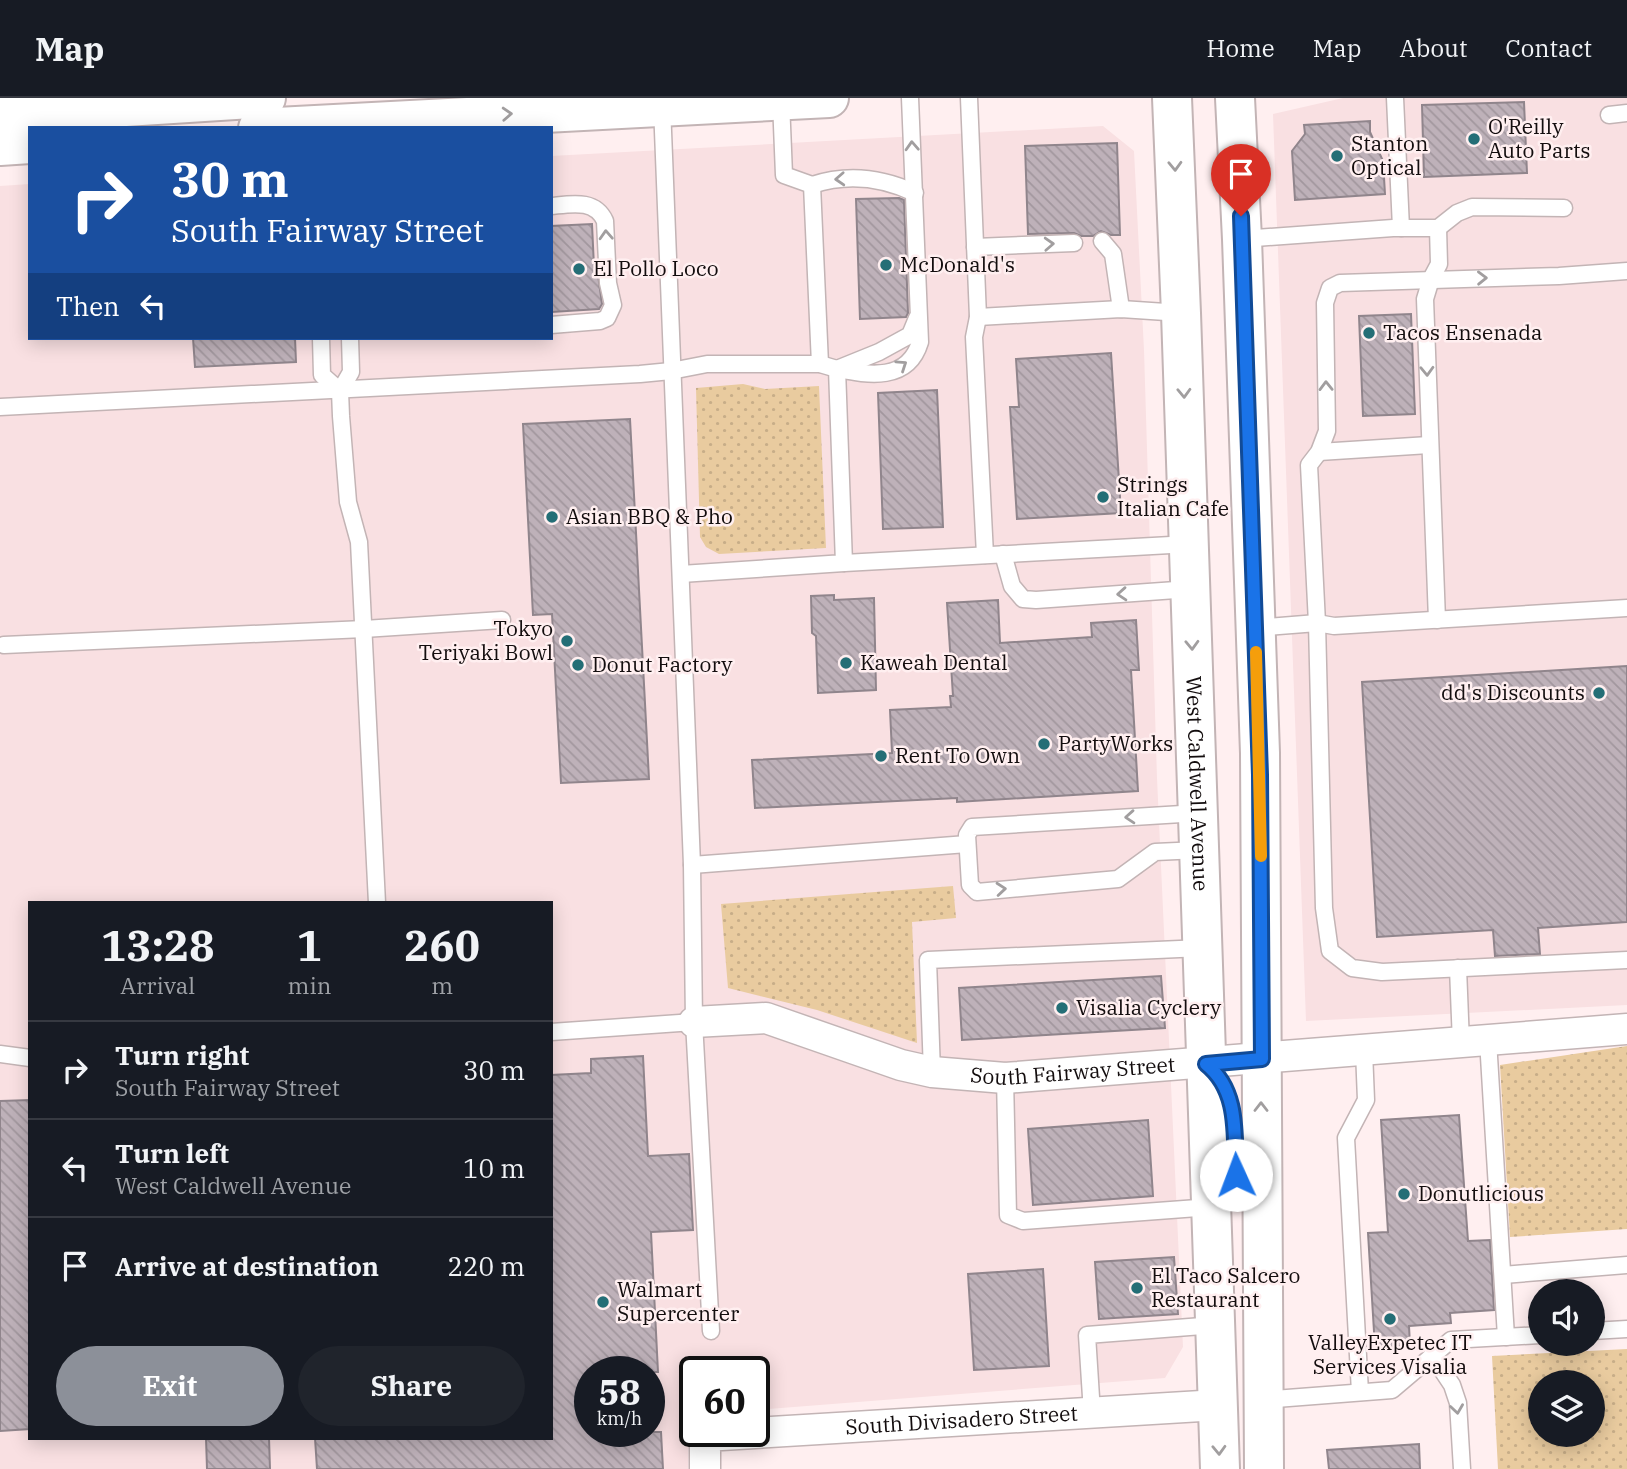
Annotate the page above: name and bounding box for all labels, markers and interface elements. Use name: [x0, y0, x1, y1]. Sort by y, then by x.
text: Map: [35, 27, 104, 70]
text: Home: [1207, 32, 1275, 64]
text: Map: [1313, 32, 1361, 64]
text: About: [1399, 32, 1467, 64]
text: Contact: [1505, 32, 1592, 64]
one-way arrow: [502, 107, 513, 122]
place label: O'Reilly Auto Parts: [1488, 112, 1591, 164]
place label: Stanton Optical: [1351, 129, 1428, 181]
marker: O'Reilly Auto Parts: [1466, 131, 1482, 147]
one-way arrow: [905, 140, 920, 151]
pin: [1211, 144, 1271, 216]
text: 30 m: [171, 147, 289, 210]
marker: Stanton Optical: [1329, 148, 1345, 164]
icon: right: [56, 154, 147, 245]
icon: arrive: [1222, 155, 1260, 193]
one-way arrow: [1167, 161, 1182, 172]
one-way arrow: [834, 171, 845, 186]
text: South Fairway Street: [171, 209, 484, 251]
one-way arrow: [598, 229, 613, 240]
one-way arrow: [1044, 236, 1055, 251]
place label: McDonald's: [900, 250, 1015, 278]
place label: El Pollo Loco: [593, 254, 719, 282]
marker: McDonald's: [878, 257, 894, 273]
marker: El Pollo Loco: [571, 261, 587, 277]
one-way arrow: [1477, 271, 1488, 286]
icon: left: [134, 287, 172, 325]
text: Then: [56, 289, 120, 323]
place label: Tacos Ensenada: [1383, 318, 1542, 346]
marker: Tacos Ensenada: [1361, 325, 1377, 341]
one-way arrow: [894, 361, 907, 373]
one-way arrow: [1419, 366, 1434, 377]
one-way arrow: [1318, 380, 1334, 390]
one-way arrow: [1176, 388, 1191, 399]
place label: Strings Italian Cafe: [1117, 470, 1229, 522]
marker: Strings Italian Cafe: [1095, 489, 1111, 505]
place label: Asian BBQ & Pho: [566, 502, 733, 530]
marker: Asian BBQ & Pho: [544, 509, 560, 525]
one-way arrow: [1116, 586, 1127, 601]
place label: Tokyo Teriyaki Bowl: [419, 614, 553, 666]
marker: Tokyo Teriyaki Bowl: [559, 633, 575, 649]
one-way arrow: [1185, 640, 1200, 651]
place label: Kaweah Dental: [860, 648, 1008, 676]
place label: Donut Factory: [592, 650, 733, 678]
marker: Kaweah Dental: [838, 655, 854, 671]
marker: Donut Factory: [570, 657, 586, 673]
street label: West Caldwell Avenue: [1180, 675, 1216, 892]
place label: dd's Discounts: [1441, 678, 1585, 706]
marker: dd's Discounts: [1591, 685, 1607, 701]
place label: PartyWorks: [1058, 729, 1173, 757]
marker: PartyWorks: [1036, 736, 1052, 752]
place label: Rent To Own: [895, 741, 1020, 769]
marker: Rent To Own: [873, 748, 889, 764]
one-way arrow: [1124, 809, 1135, 824]
one-way arrow: [996, 882, 1007, 897]
text: 13:28: [101, 918, 215, 973]
text: 1: [297, 918, 322, 973]
text: 260: [404, 918, 480, 973]
text: Arrival: [120, 970, 195, 1000]
text: min: [288, 970, 331, 1000]
text: m: [431, 970, 453, 1000]
place label: Visalia Cyclery: [1076, 993, 1222, 1021]
marker: Visalia Cyclery: [1054, 1000, 1070, 1016]
text: Turn right: [115, 1038, 249, 1072]
street label: South Fairway Street: [969, 1050, 1176, 1091]
icon: right: [56, 1051, 94, 1089]
text: 30 m: [463, 1053, 525, 1087]
text: South Fairway Street: [115, 1072, 340, 1102]
one-way arrow: [1253, 1101, 1269, 1112]
text: Turn left: [115, 1136, 229, 1170]
position arrow: [1199, 1138, 1273, 1212]
icon: left: [56, 1149, 94, 1187]
text: 10 m: [463, 1151, 525, 1185]
text: West Caldwell Avenue: [115, 1170, 351, 1200]
place label: Donutlicious: [1418, 1179, 1544, 1207]
marker: Donutlicious: [1396, 1186, 1412, 1202]
icon: arrive: [56, 1247, 94, 1285]
text: Arrive at destination: [115, 1249, 379, 1283]
text: 220 m: [447, 1249, 525, 1283]
place label: El Taco Salcero Restaurant: [1151, 1261, 1300, 1313]
place label: Walmart Supercenter: [617, 1275, 740, 1327]
map controls: [1528, 1279, 1605, 1447]
button: sound: [1528, 1279, 1605, 1356]
marker: El Taco Salcero Restaurant: [1129, 1280, 1145, 1296]
marker: Walmart Supercenter: [595, 1294, 611, 1310]
marker: ValleyExpetec IT Services Visalia: [1382, 1311, 1398, 1327]
place label: ValleyExpetec IT Services Visalia: [1308, 1328, 1472, 1380]
button: Exit: [56, 1346, 284, 1426]
button: Share: [298, 1346, 525, 1426]
speed limit sign: 60: [679, 1356, 770, 1447]
text: 58: [598, 1369, 641, 1415]
button: layers: [1528, 1370, 1605, 1447]
street label: South Divisadero Street: [844, 1399, 1078, 1440]
one-way arrow: [1450, 1403, 1465, 1415]
text: km/h: [597, 1407, 642, 1430]
one-way arrow: [1212, 1445, 1227, 1456]

